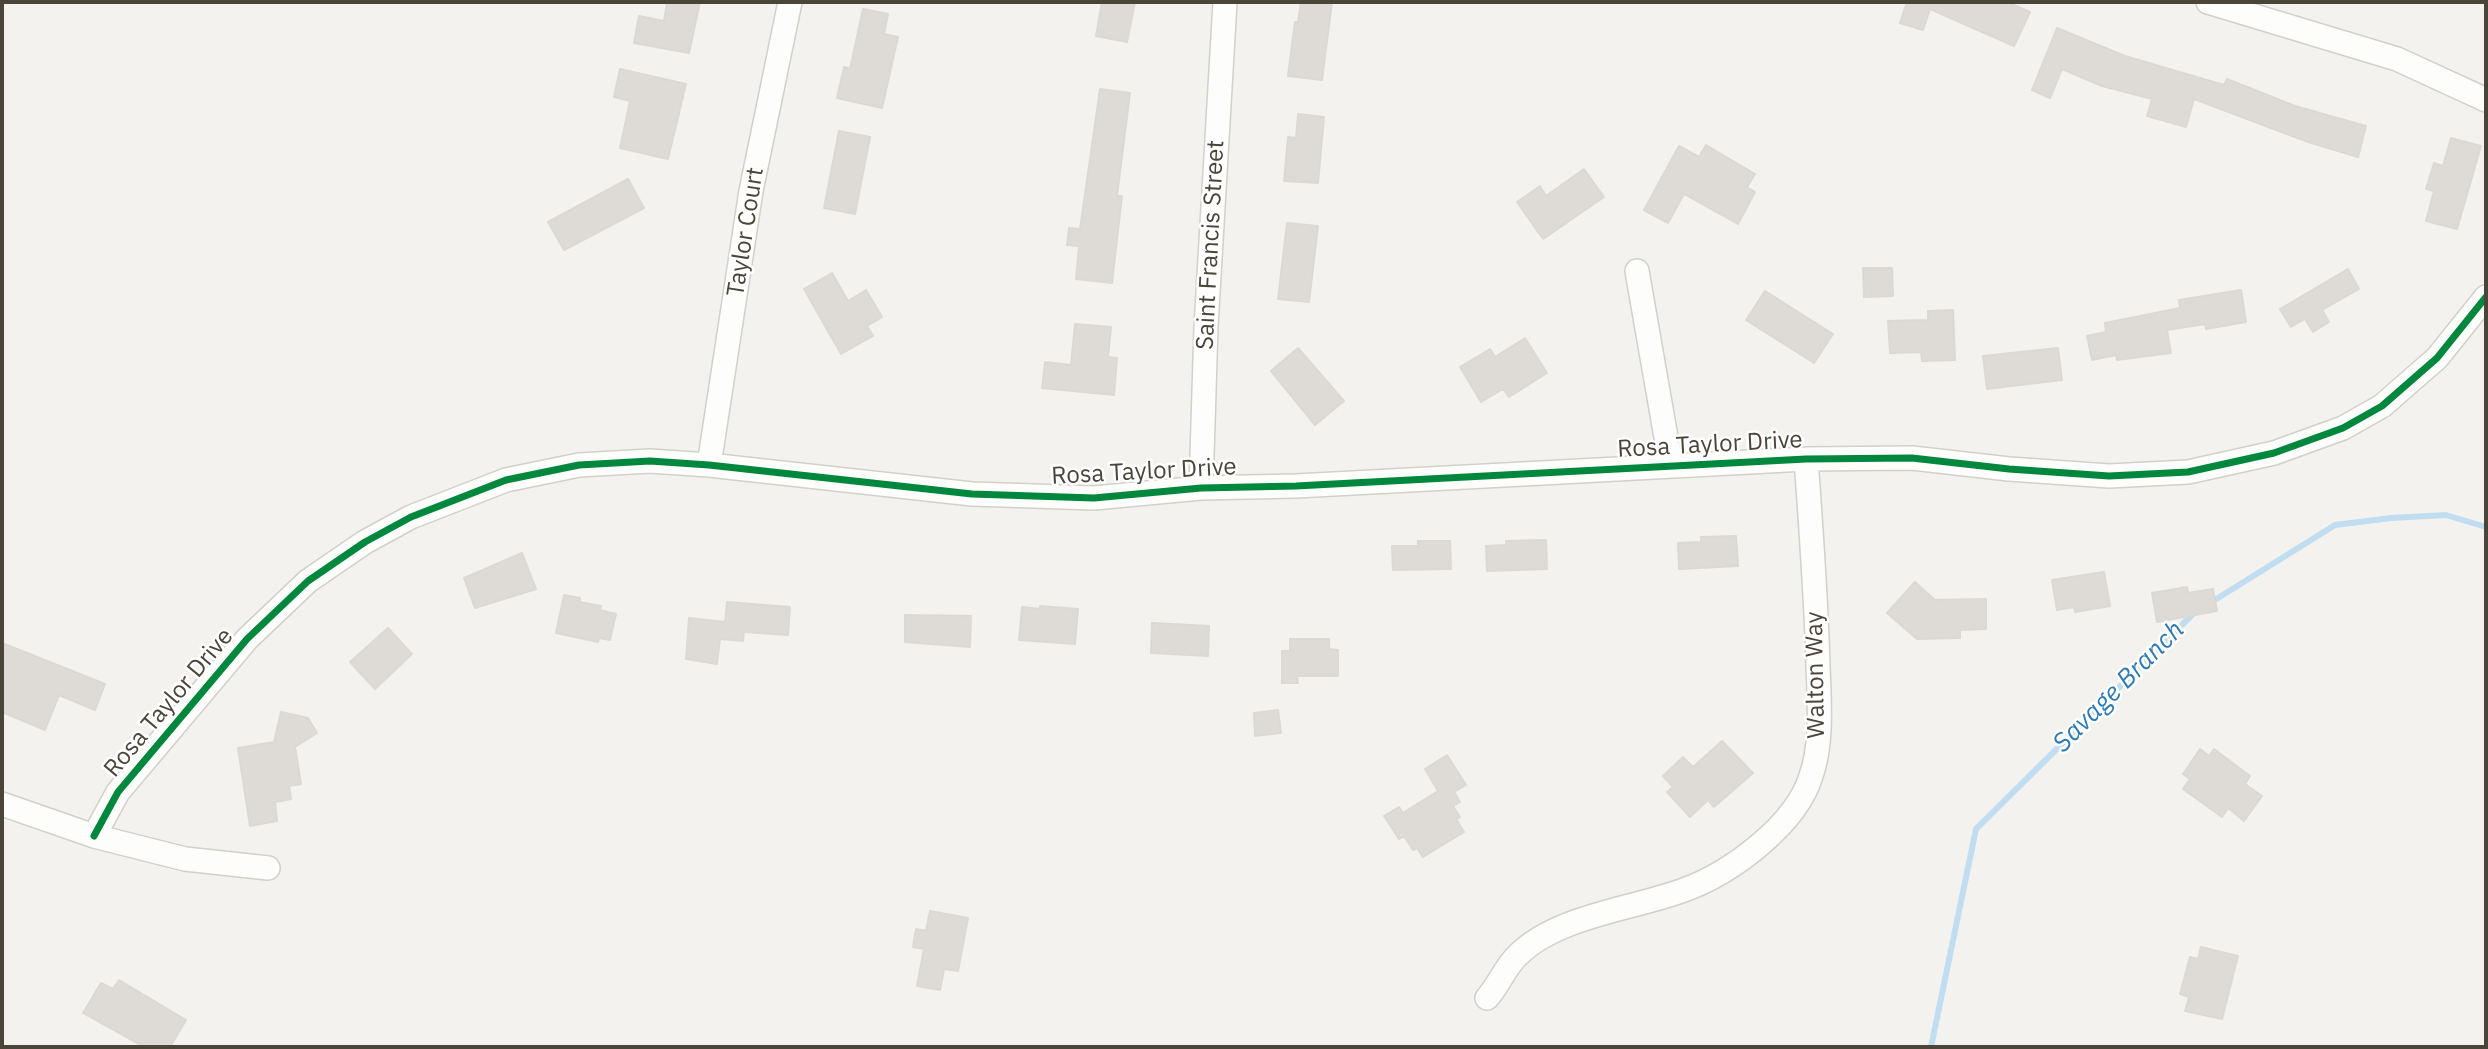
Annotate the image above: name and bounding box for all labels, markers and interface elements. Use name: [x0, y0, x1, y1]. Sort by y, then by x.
street label: Saint Francis Street: [1191, 139, 1231, 351]
street label: Taylor Court: [722, 165, 770, 299]
street label: Rosa Taylor Drive: [1617, 426, 1803, 464]
street label: Rosa Taylor Drive: [1051, 453, 1237, 491]
street label: Walton Way: [1800, 611, 1832, 739]
water label: Savage Branch: [2047, 615, 2191, 759]
street label: Rosa Taylor Drive: [98, 623, 240, 783]

